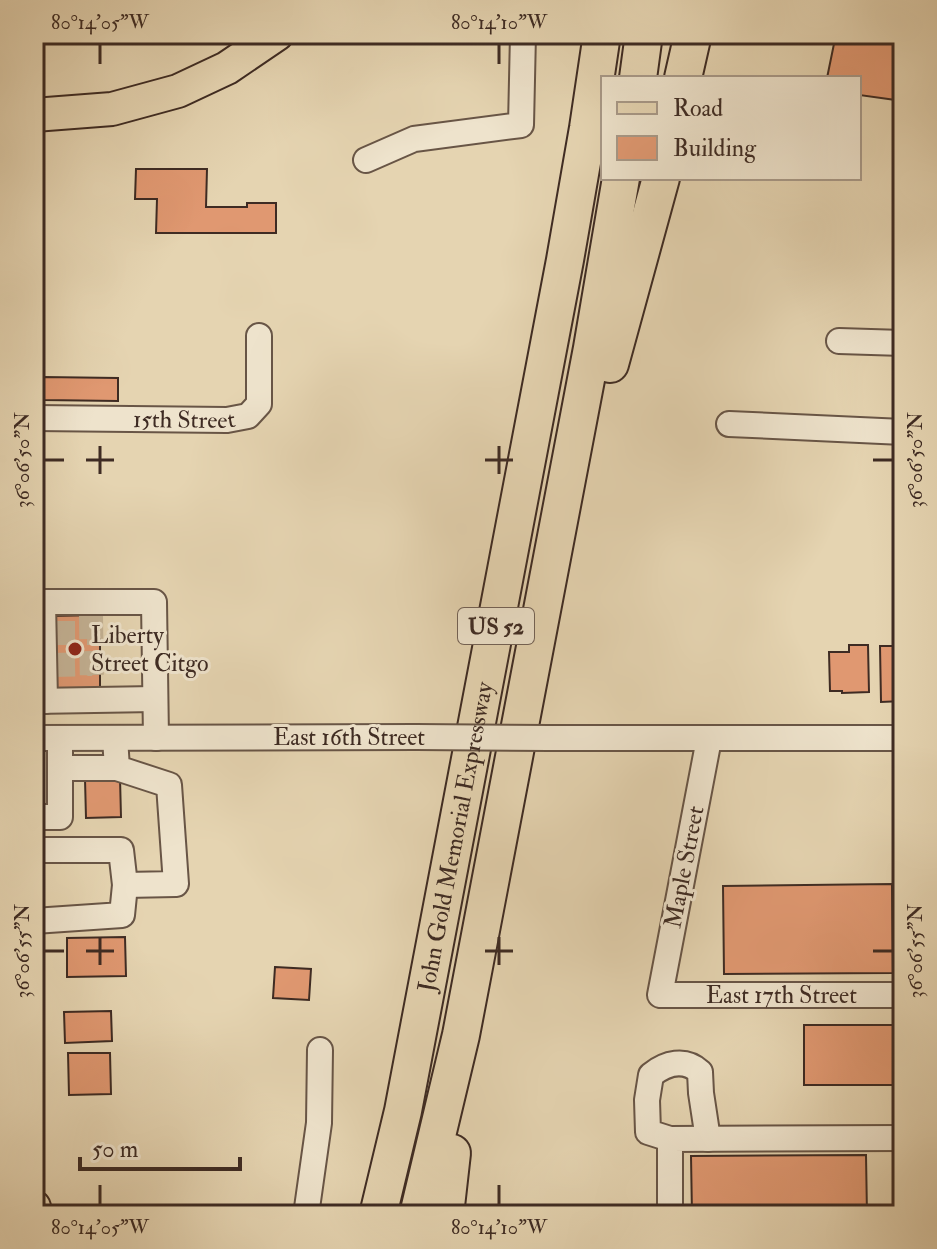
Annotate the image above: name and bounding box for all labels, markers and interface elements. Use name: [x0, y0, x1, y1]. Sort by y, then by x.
text: 80°14'05"W: [51, 10, 150, 35]
text: 80°14'10"W: [451, 10, 548, 35]
legend: [601, 76, 861, 180]
text: Road: [673, 93, 723, 124]
text: Building: [673, 133, 757, 164]
street label: 15th Street: [133, 404, 238, 436]
text: 36°06'50"N: [10, 412, 35, 508]
text: 36°06'50"N: [903, 412, 928, 508]
road number: US 52: [458, 608, 534, 644]
place label: Liberty Street Citgo: [91, 620, 209, 679]
marker: Liberty Street Citgo: [66, 640, 84, 658]
street label: John Gold Memorial Expressway: [411, 679, 500, 996]
street label: East 16th Street: [273, 722, 425, 753]
street label: Maple Street: [657, 803, 712, 931]
text: 36°06'55"N: [10, 904, 35, 998]
text: 36°06'55"N: [903, 904, 928, 998]
street label: East 17th Street: [706, 980, 857, 1011]
scale bar: [80, 1121, 240, 1171]
text: 50 m: [92, 1134, 139, 1165]
text: 80°14'05"W: [51, 1215, 150, 1240]
text: 80°14'10"W: [451, 1215, 548, 1240]

